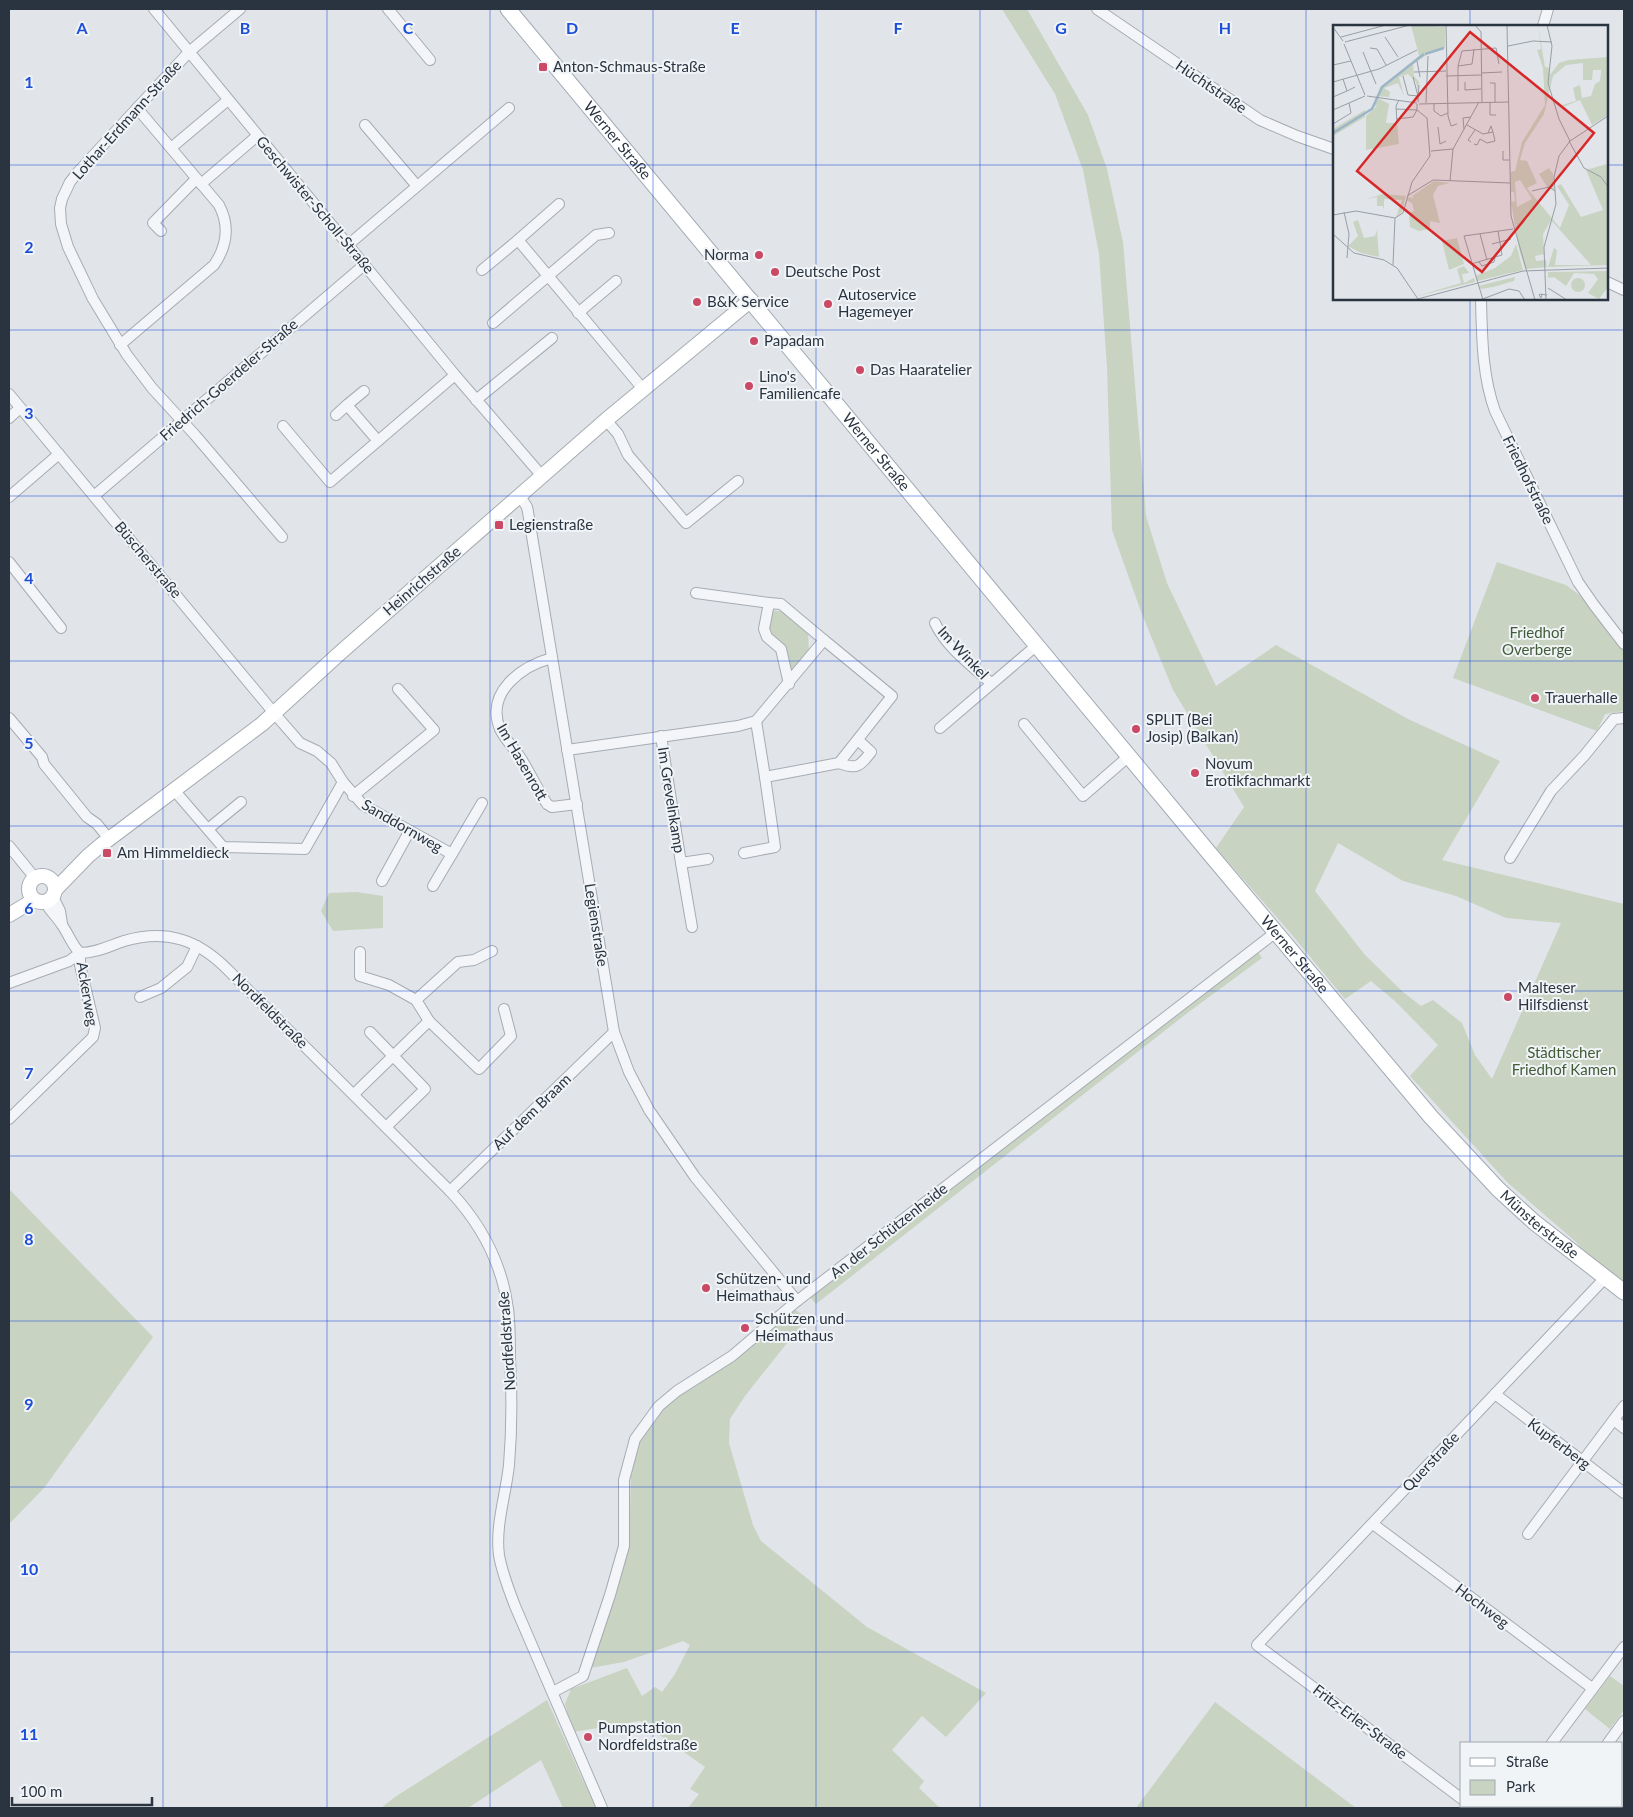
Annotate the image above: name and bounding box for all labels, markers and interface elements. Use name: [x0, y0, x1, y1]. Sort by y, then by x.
text: A: [75, 18, 88, 37]
text: B: [240, 18, 250, 37]
text: C: [403, 18, 414, 37]
text: D: [566, 18, 578, 37]
text: E: [730, 18, 740, 37]
text: F: [893, 18, 903, 37]
text: G: [1055, 18, 1067, 37]
text: H: [1219, 18, 1231, 37]
inset map: [1333, 25, 1608, 300]
street label: Lothar-Erdmann-Straße: [68, 56, 185, 183]
street label: Hüchtstraße: [1173, 56, 1251, 117]
place label: Anton-Schmaus-Straße: [553, 57, 706, 75]
marker: Anton-Schmaus-Straße: [537, 61, 549, 73]
text: 1: [24, 72, 34, 91]
street label: Werner Straße: [580, 97, 656, 183]
street label: Geschwister-Scholl-Straße: [253, 132, 379, 277]
text: 2: [24, 237, 34, 256]
place label: Norma: [704, 245, 749, 263]
marker: Norma: [753, 249, 765, 261]
place label: Deutsche Post: [785, 262, 881, 280]
marker: Deutsche Post: [769, 266, 781, 278]
place label: Autoservice Hagemeyer: [838, 285, 916, 320]
place label: B&K Service: [707, 292, 789, 310]
marker: B&K Service: [691, 296, 703, 308]
marker: Autoservice Hagemeyer: [822, 298, 834, 310]
street label: Friedrich-Goerdeler-Straße: [156, 314, 301, 444]
place label: Papadam: [764, 331, 824, 349]
marker: Papadam: [748, 335, 760, 347]
place label: Das Haaratelier: [870, 360, 972, 378]
marker: Das Haaratelier: [854, 364, 866, 376]
place label: Lino's Familiencafe: [759, 367, 841, 402]
marker: Lino's Familiencafe: [743, 380, 755, 392]
text: 3: [24, 403, 34, 422]
street label: Werner Straße: [839, 409, 914, 494]
street label: Friedhofstraße: [1500, 432, 1558, 527]
place label: Legienstraße: [509, 515, 593, 533]
street label: Büscherstraße: [111, 517, 186, 601]
marker: Legienstraße: [493, 519, 505, 531]
street label: Heinrichstraße: [379, 542, 464, 619]
text: 4: [24, 568, 34, 587]
street label: Im Winkel: [935, 622, 993, 683]
park label: Friedhof Overberge: [1502, 623, 1572, 658]
place label: Trauerhalle: [1545, 688, 1618, 706]
marker: Trauerhalle: [1529, 692, 1541, 704]
place label: SPLIT (Bei Josip) (Balkan): [1146, 710, 1238, 745]
street label: Im Hasenrott: [494, 720, 552, 804]
marker: SPLIT (Bei Josip) (Balkan): [1130, 723, 1142, 735]
text: 5: [24, 733, 34, 752]
street label: Im Grevelnkamp: [655, 745, 689, 854]
place label: Novum Erotikfachmarkt: [1205, 754, 1311, 789]
marker: Novum Erotikfachmarkt: [1189, 767, 1201, 779]
street label: Sanddornweg: [359, 795, 446, 856]
place label: Am Himmeldieck: [117, 843, 229, 861]
marker: Am Himmeldieck: [101, 847, 113, 859]
street label: Legienstraße: [582, 882, 612, 968]
text: 6: [24, 898, 34, 917]
street label: Werner Straße: [1258, 911, 1333, 997]
street label: Ackerweg: [73, 960, 103, 1028]
street label: Nordfeldstraße: [229, 969, 312, 1052]
place label: Malteser Hilfsdienst: [1518, 978, 1589, 1013]
marker: Malteser Hilfsdienst: [1502, 991, 1514, 1003]
park label: Städtischer Friedhof Kamen: [1512, 1043, 1616, 1078]
text: 7: [24, 1063, 34, 1082]
street label: Auf dem Braam: [488, 1069, 574, 1153]
street label: An der Schützenheide: [826, 1179, 951, 1282]
street label: Münsterstraße: [1497, 1186, 1583, 1262]
text: 8: [24, 1229, 34, 1248]
place label: Schützen- und Heimathaus: [716, 1269, 811, 1304]
marker: Schützen- und Heimathaus: [700, 1282, 712, 1294]
street label: Nordfeldstraße: [494, 1291, 518, 1391]
place label: Schützen und Heimathaus: [755, 1309, 844, 1344]
marker: Schützen und Heimathaus: [739, 1322, 751, 1334]
text: 9: [24, 1394, 34, 1413]
street label: Kupferberg: [1525, 1414, 1595, 1473]
street label: Querstraße: [1398, 1428, 1462, 1495]
text: 10: [20, 1559, 38, 1578]
street label: Hochweg: [1452, 1579, 1513, 1631]
street label: Fritz-Erler-Straße: [1310, 1680, 1411, 1762]
place label: Pumpstation Nordfeldstraße: [598, 1718, 698, 1753]
text: 11: [20, 1724, 38, 1743]
marker: Pumpstation Nordfeldstraße: [582, 1731, 594, 1743]
legend: [1460, 1742, 1623, 1807]
text: Straße: [1506, 1752, 1549, 1770]
scale bar: [12, 1774, 152, 1806]
text: Park: [1506, 1777, 1536, 1795]
text: 100 m: [20, 1782, 62, 1800]

